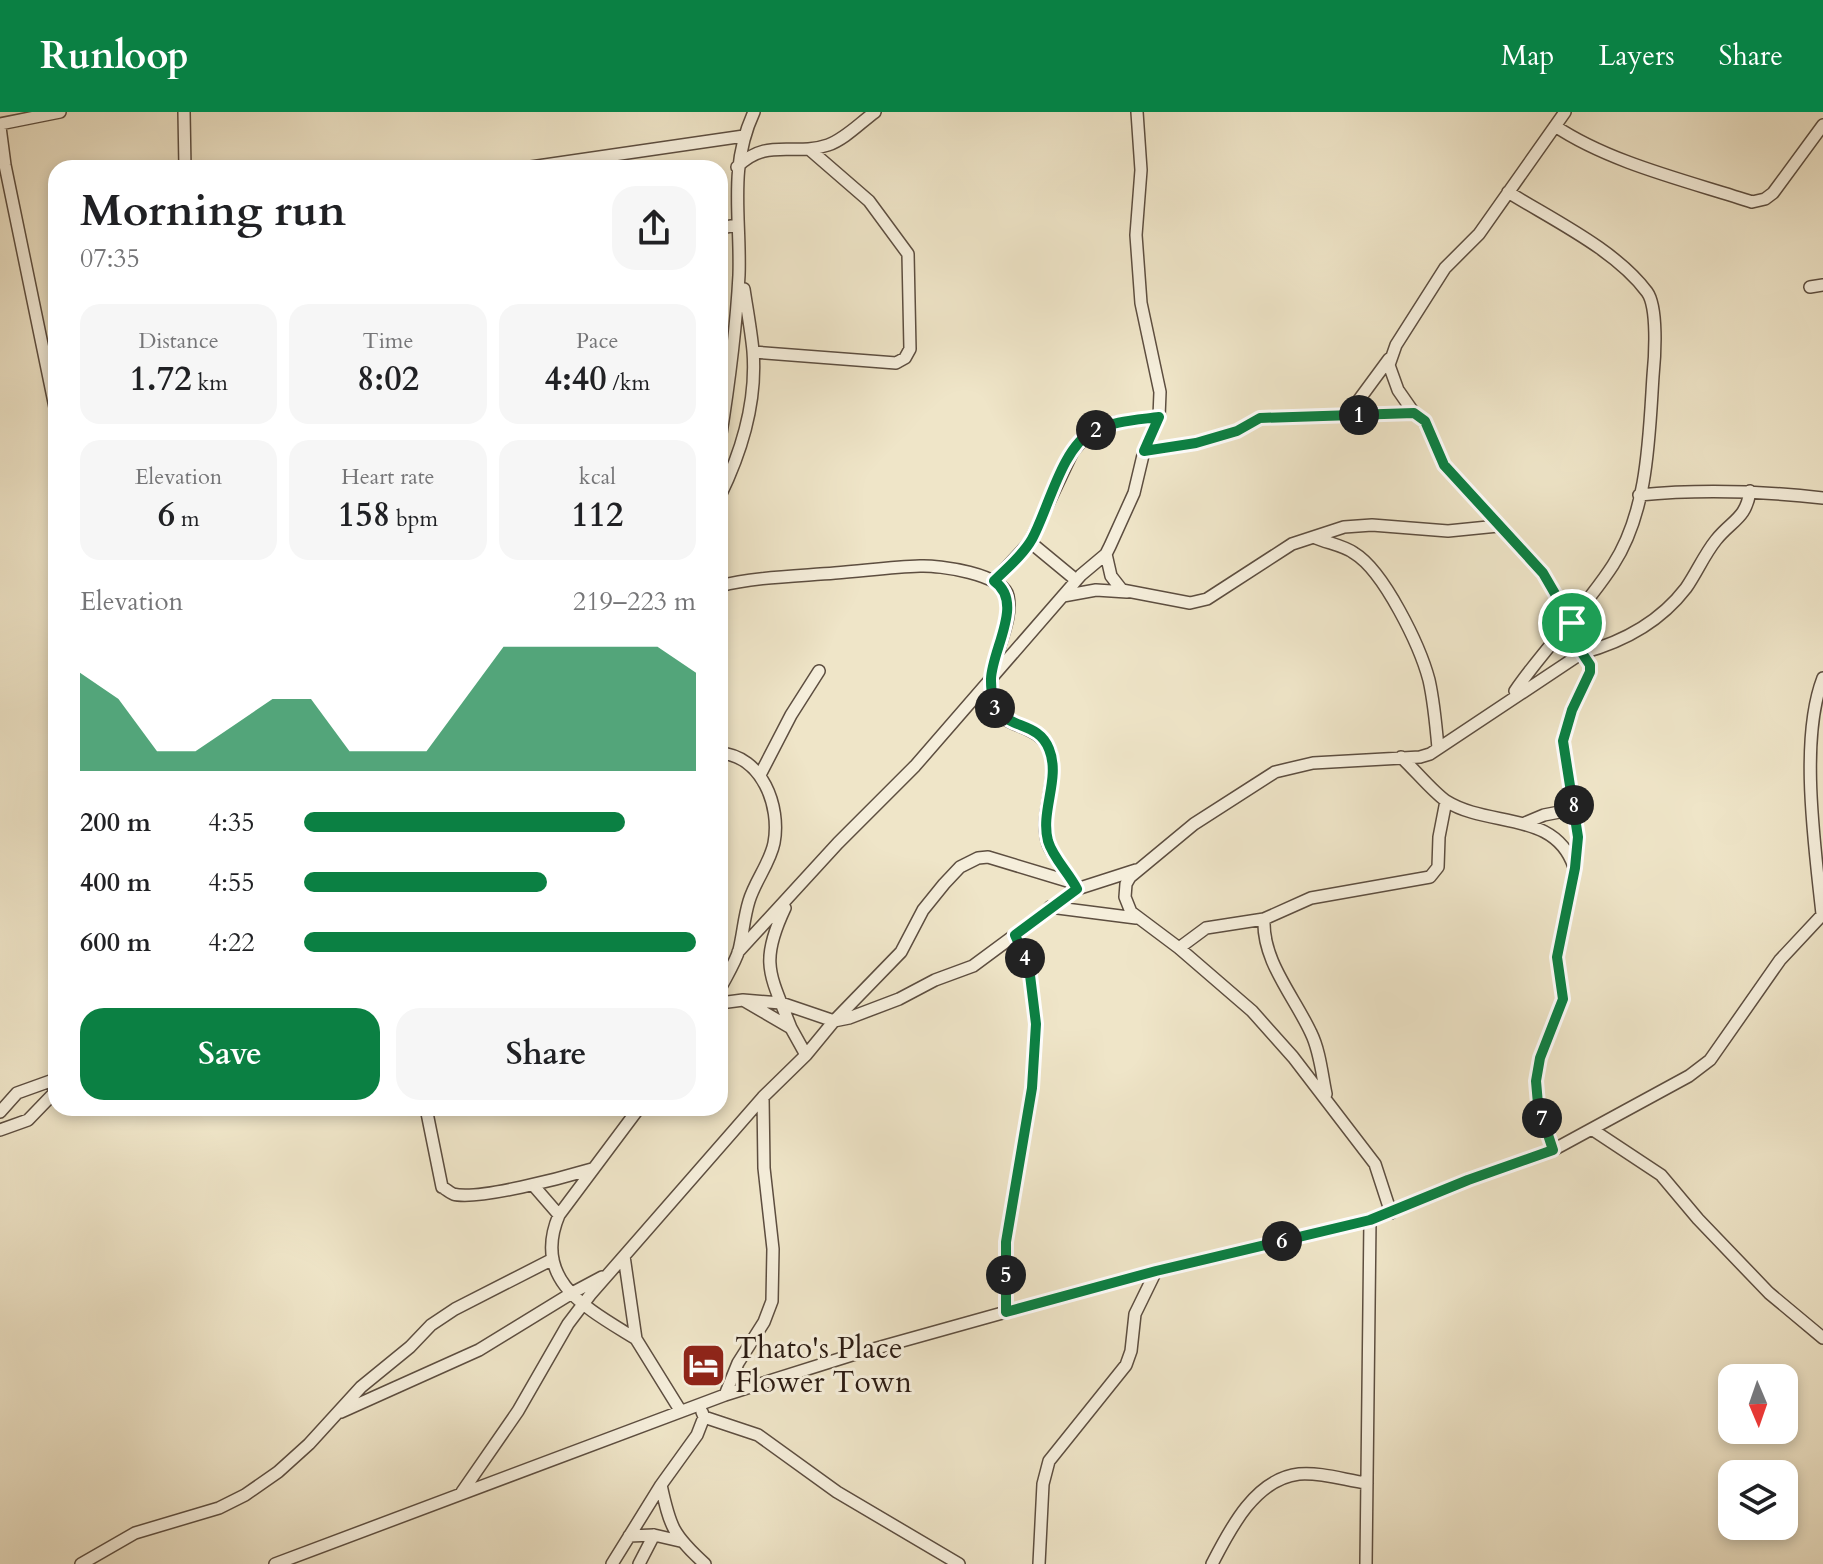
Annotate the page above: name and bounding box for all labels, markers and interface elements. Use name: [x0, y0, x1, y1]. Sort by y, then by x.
text: Runloop: [40, 30, 189, 82]
text: Map: [1501, 37, 1554, 75]
text: Layers: [1598, 37, 1675, 75]
text: Share: [1719, 37, 1783, 75]
text: Morning run: [80, 181, 346, 241]
button: share: [612, 186, 696, 270]
text: 07:35: [80, 241, 140, 276]
text: Distance: [138, 326, 219, 356]
text: Time: [363, 326, 413, 356]
text: Pace: [576, 326, 619, 356]
text: 1.72: [129, 356, 192, 402]
text: 8:02: [357, 356, 419, 402]
text: 4:40: [545, 356, 607, 402]
text: km: [192, 368, 228, 398]
text: /km: [607, 368, 650, 398]
pin: 1: [1339, 395, 1379, 435]
text: 1: [1353, 400, 1365, 430]
pin: 2: [1076, 410, 1116, 450]
text: 2: [1090, 415, 1102, 445]
text: Elevation: [135, 462, 222, 492]
text: Heart rate: [341, 462, 435, 492]
text: kcal: [579, 462, 616, 492]
text: 6: [158, 492, 175, 538]
text: 158: [338, 492, 390, 538]
text: 112: [571, 492, 623, 538]
text: m: [175, 504, 200, 534]
text: bpm: [390, 504, 438, 534]
text: Elevation: [80, 584, 183, 619]
text: 219–223 m: [573, 584, 696, 619]
pin: [1538, 589, 1606, 657]
icon: arrive: [1550, 601, 1594, 645]
pin: 3: [975, 688, 1015, 728]
text: 3: [989, 693, 1001, 723]
pin: 8: [1554, 785, 1594, 825]
text: 8: [1568, 790, 1580, 820]
text: 200 m: [80, 805, 151, 840]
text: 4:35: [208, 805, 255, 840]
text: 400 m: [80, 865, 151, 900]
text: 4:55: [208, 865, 255, 900]
text: 600 m: [80, 925, 151, 960]
text: 4:22: [208, 925, 255, 960]
pin: 4: [1005, 938, 1045, 978]
text: 4: [1019, 943, 1031, 973]
button: Save: [80, 1008, 380, 1100]
button: Share: [396, 1008, 696, 1100]
pin: 7: [1522, 1098, 1562, 1138]
text: 7: [1536, 1103, 1548, 1133]
pin: 6: [1262, 1221, 1302, 1261]
text: 6: [1276, 1226, 1288, 1256]
pin: 5: [986, 1255, 1026, 1295]
text: 5: [1000, 1260, 1012, 1290]
place label: Thato's Place Flower Town: [735, 1328, 912, 1403]
hotel icon: Thato's Place Flower Town: [680, 1341, 728, 1389]
north arrow: [1718, 1364, 1798, 1444]
map controls: [1718, 1364, 1798, 1540]
button: layers: [1718, 1460, 1798, 1540]

